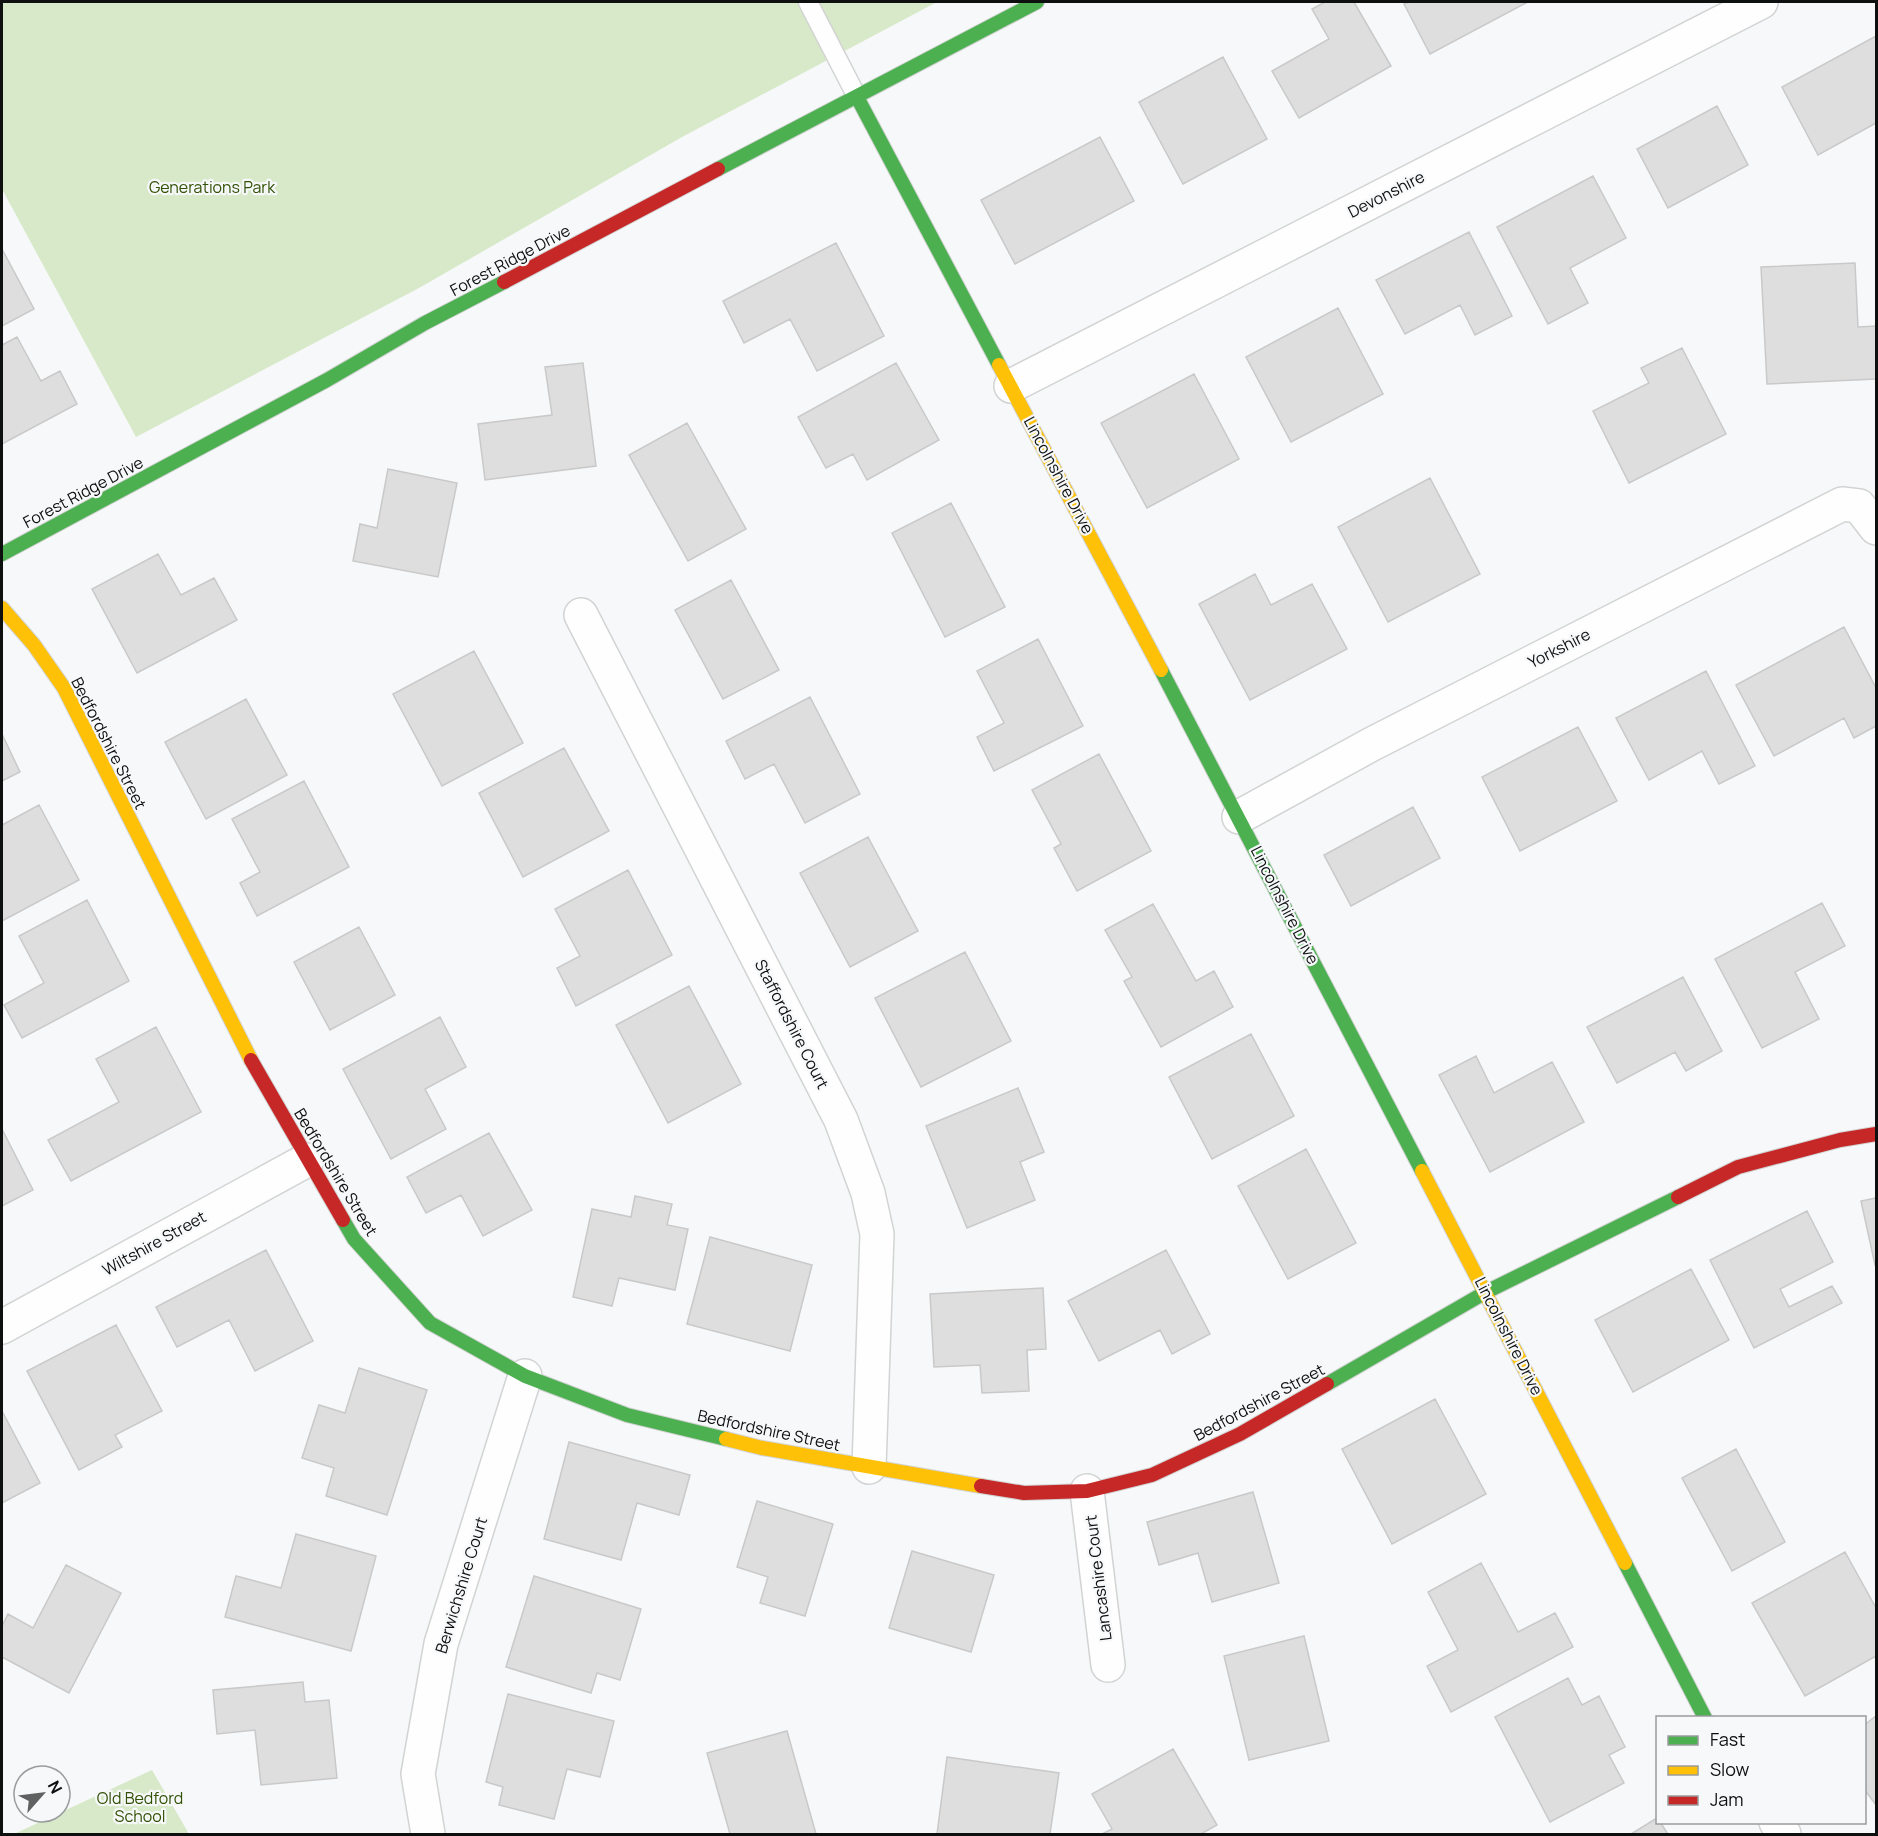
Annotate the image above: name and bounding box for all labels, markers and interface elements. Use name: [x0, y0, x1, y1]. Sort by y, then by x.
street label: Devonshire: [1344, 165, 1428, 223]
park label: Generations Park: [149, 176, 276, 198]
street label: Forest Ridge Drive: [446, 219, 574, 301]
street label: Lincolnshire Drive: [1019, 412, 1099, 538]
street label: Forest Ridge Drive: [19, 451, 147, 533]
street label: Yorkshire: [1524, 623, 1594, 673]
street label: Bedfordshire Street: [66, 673, 152, 813]
street label: Lincolnshire Drive: [1246, 842, 1324, 968]
street label: Staffordshire Court: [750, 956, 834, 1092]
street label: Bedfordshire Street: [289, 1104, 383, 1240]
street label: Wiltshire Street: [98, 1205, 210, 1281]
street label: Lincolnshire Drive: [1470, 1273, 1548, 1399]
street label: Bedfordshire Street: [1190, 1358, 1328, 1446]
street label: Bedfordshire Street: [696, 1404, 842, 1456]
street label: Berwichshire Court: [430, 1514, 492, 1656]
street label: Lancashire Court: [1079, 1514, 1117, 1642]
legend: [1656, 1716, 1866, 1824]
text: Fast: [1710, 1727, 1745, 1751]
text: Slow: [1710, 1757, 1750, 1781]
north arrow: [12, 1764, 72, 1824]
text: N: [43, 1777, 68, 1797]
park label: Old Bedford School: [97, 1787, 183, 1827]
text: Jam: [1710, 1787, 1744, 1811]

